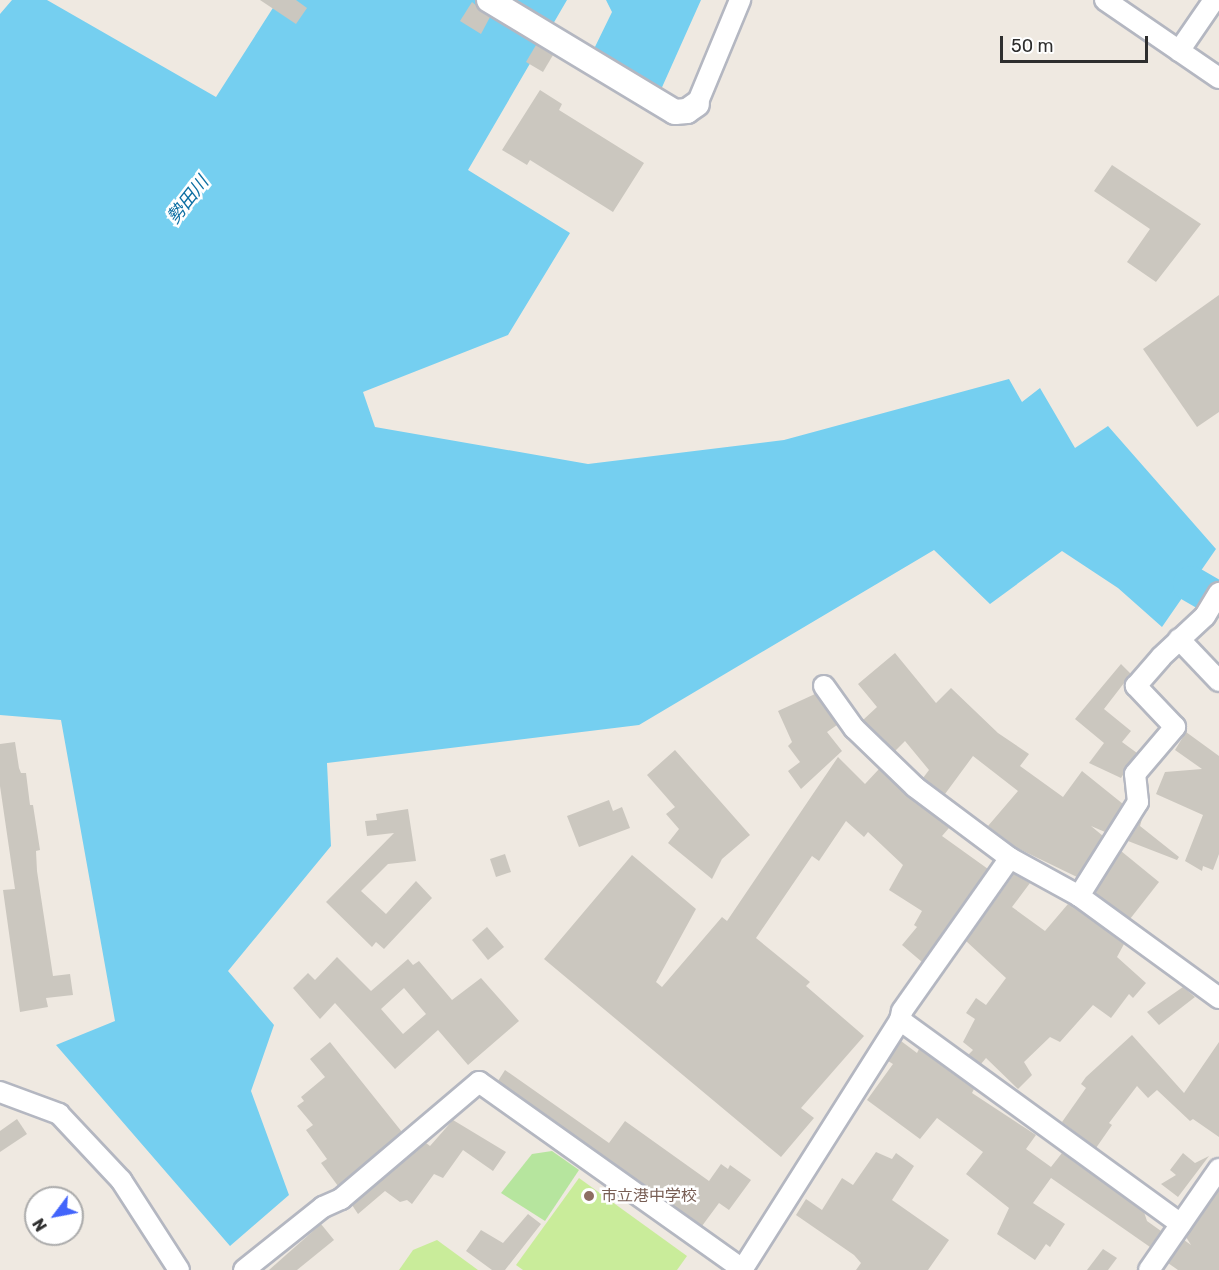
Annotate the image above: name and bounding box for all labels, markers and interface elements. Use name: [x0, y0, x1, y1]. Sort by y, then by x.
scale bar: [1003, 24, 1152, 62]
text: 50 m: [1011, 35, 1054, 57]
water label: 勢田川: [163, 172, 213, 228]
north arrow: [24, 1186, 84, 1246]
place label: 市立港中学校: [601, 1186, 697, 1206]
marker: 市立港中学校: [582, 1189, 596, 1203]
text: N: [29, 1215, 51, 1235]

